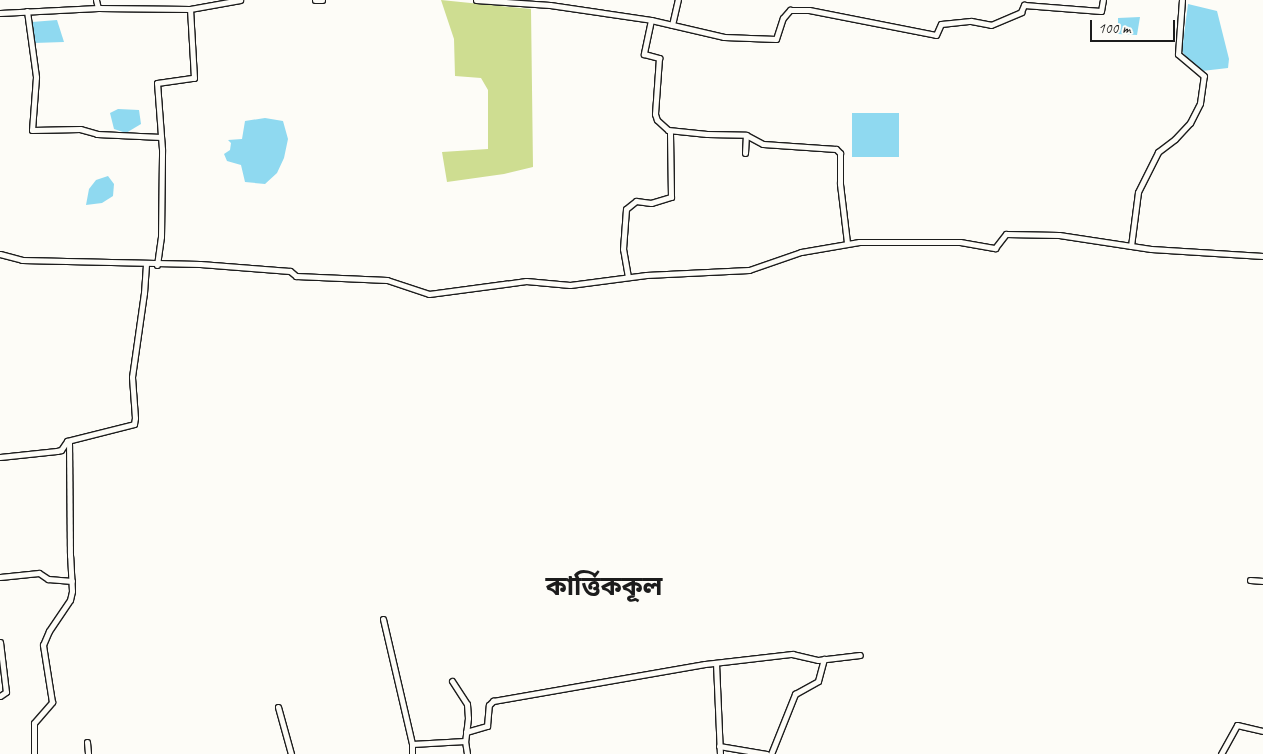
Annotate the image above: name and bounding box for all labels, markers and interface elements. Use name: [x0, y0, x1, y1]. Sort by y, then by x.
scale bar: [1093, 10, 1178, 42]
text: 100 m: [1098, 19, 1130, 38]
district label: কার্ত্তিককূল: [546, 571, 662, 603]

